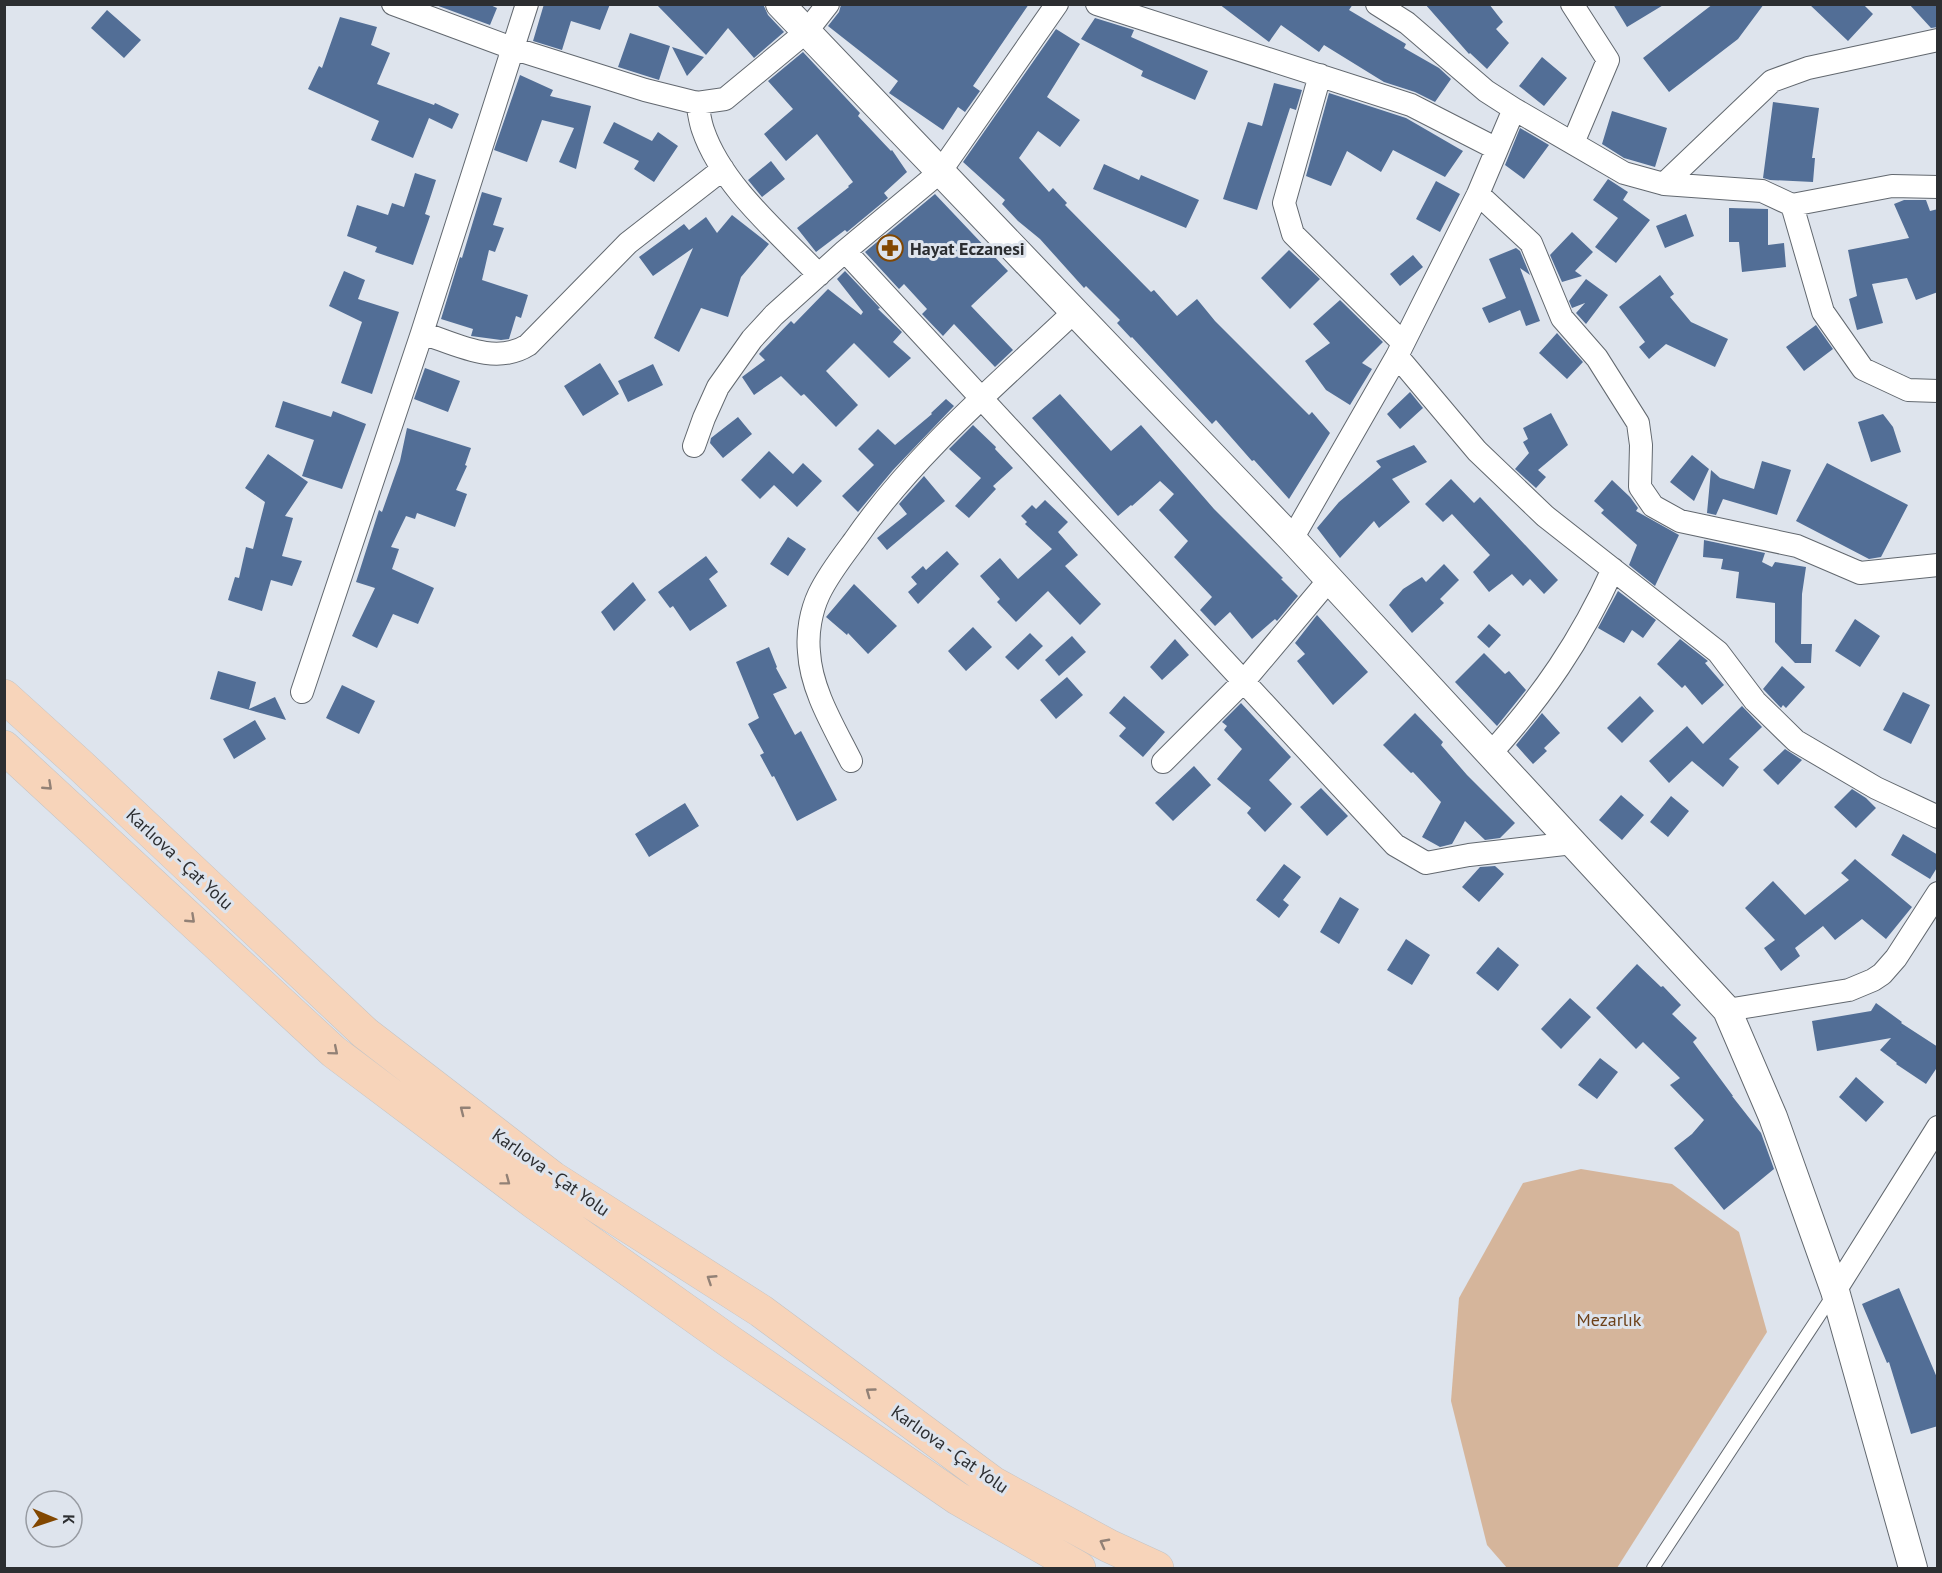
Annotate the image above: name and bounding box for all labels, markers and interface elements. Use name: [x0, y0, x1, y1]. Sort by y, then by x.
pharmacy icon: Hayat Eczanesi: [875, 233, 905, 263]
place label: Hayat Eczanesi: [910, 237, 1025, 260]
one-way arrow: [41, 779, 52, 790]
street label: Karlıova - Çat Yolu: [122, 803, 238, 915]
one-way arrow: [184, 912, 194, 923]
one-way arrow: [327, 1044, 338, 1055]
one-way arrow: [460, 1106, 471, 1117]
street label: Karlıova - Çat Yolu: [488, 1123, 614, 1221]
one-way arrow: [499, 1174, 510, 1185]
one-way arrow: [707, 1276, 718, 1287]
park label: Mezarlık: [1577, 1308, 1642, 1331]
one-way arrow: [866, 1388, 877, 1399]
street label: Karlıova - Çat Yolu: [887, 1400, 1013, 1498]
north arrow: [24, 1489, 84, 1549]
text: K: [59, 1514, 79, 1525]
one-way arrow: [1100, 1539, 1111, 1550]

